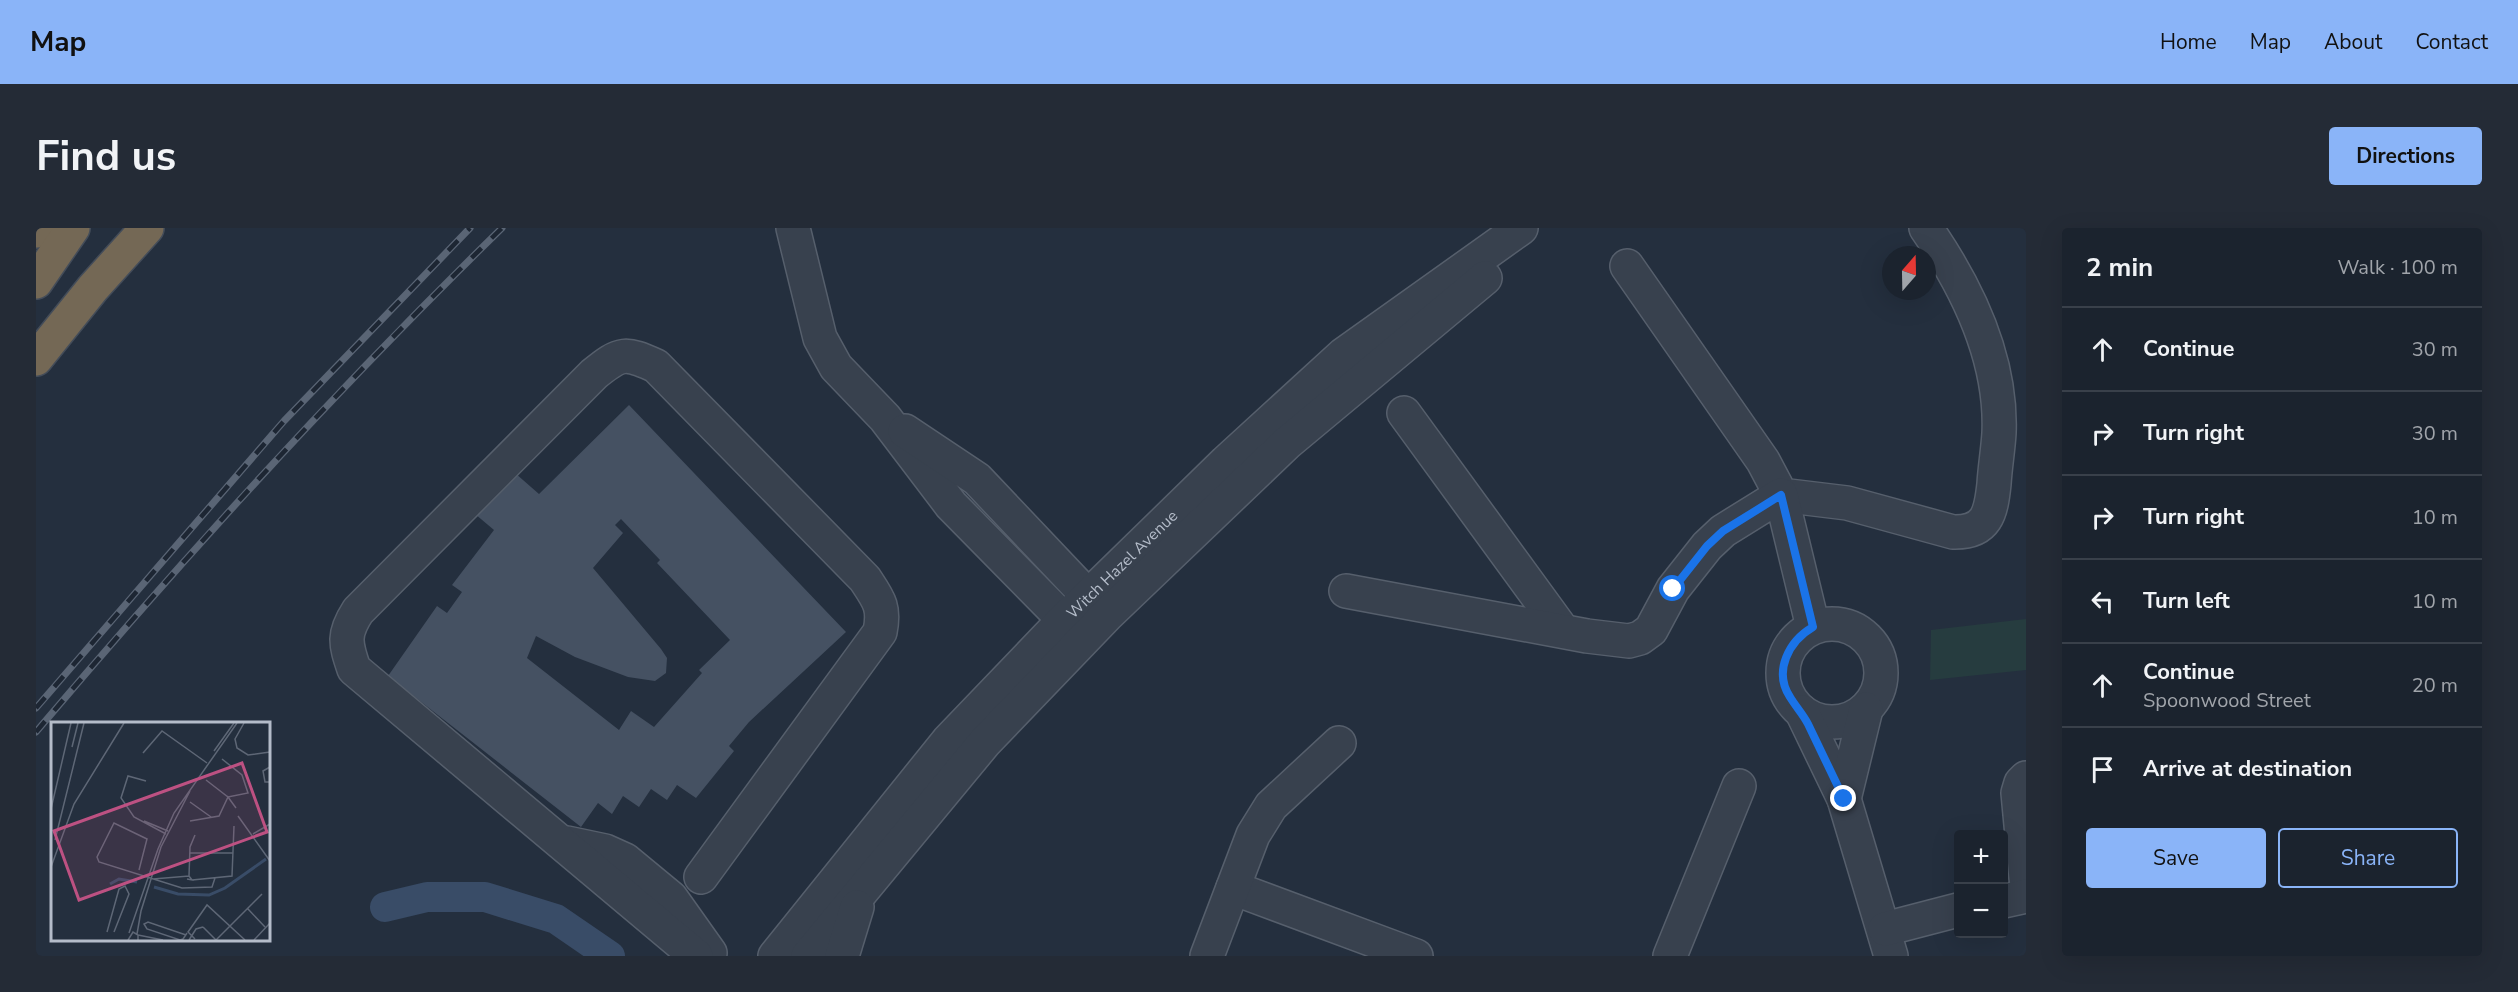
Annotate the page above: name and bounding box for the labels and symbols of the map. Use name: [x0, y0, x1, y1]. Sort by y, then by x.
north arrow: [1882, 246, 1936, 300]
street label: Witch Hazel Avenue: [1062, 505, 1183, 624]
route start: [1659, 575, 1685, 601]
inset map: [51, 722, 270, 941]
route end: [1830, 785, 1856, 811]

